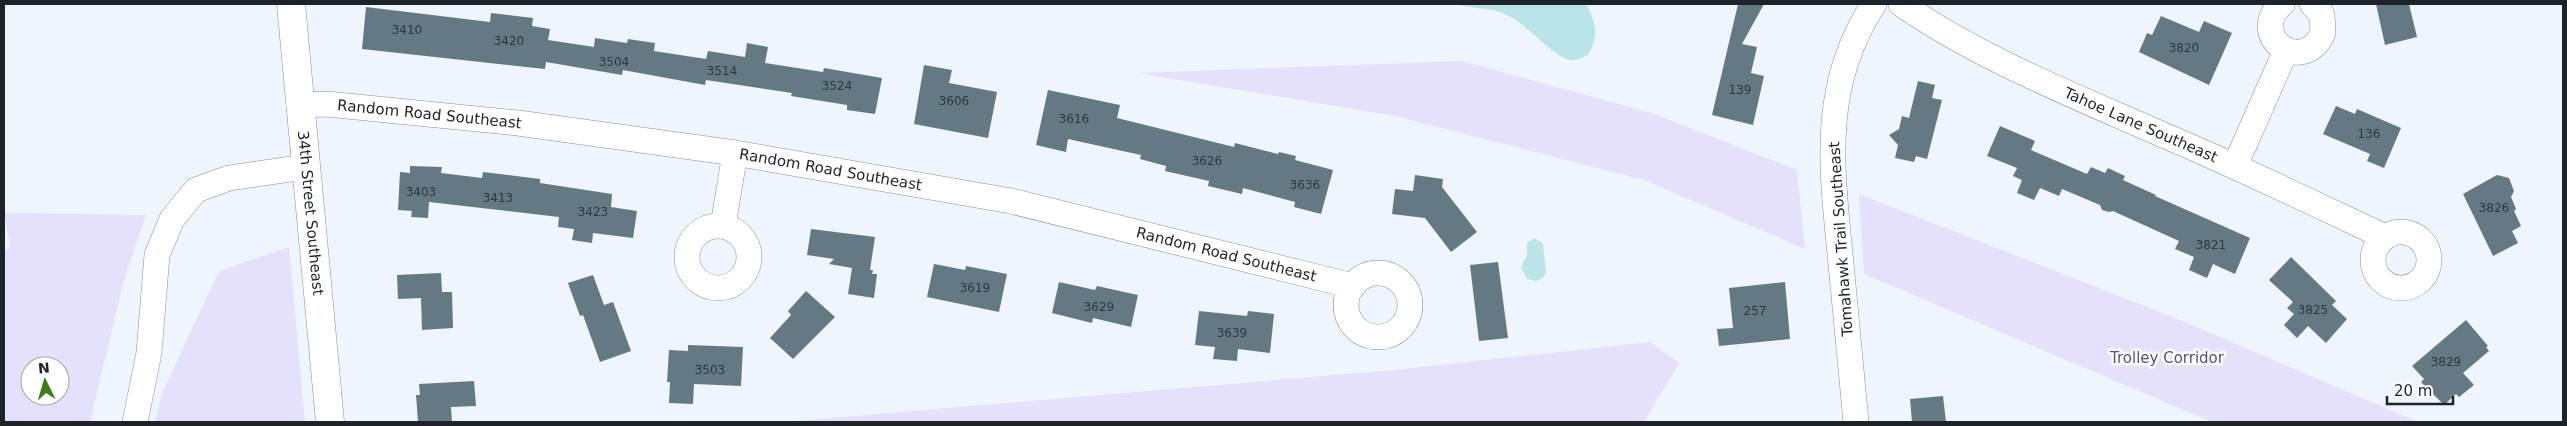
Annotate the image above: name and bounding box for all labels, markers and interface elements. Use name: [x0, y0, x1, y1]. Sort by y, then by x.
house number: 3410: [392, 23, 422, 37]
house number: 3420: [494, 34, 524, 48]
house number: 3820: [2169, 41, 2199, 55]
house number: 3504: [599, 55, 629, 69]
house number: 3514: [707, 64, 737, 78]
house number: 3524: [822, 79, 852, 93]
house number: 139: [1729, 83, 1751, 97]
street label: Tahoe Lane Southeast: [2060, 83, 2220, 166]
house number: 3606: [939, 94, 969, 108]
street label: Random Road Southeast: [336, 96, 523, 132]
house number: 3616: [1059, 112, 1089, 126]
house number: 136: [2358, 127, 2380, 141]
street label: 34th Street Southeast: [294, 130, 327, 296]
street label: Tomahawk Trail Southeast: [1825, 141, 1857, 338]
street label: Random Road Southeast: [738, 145, 923, 194]
house number: 3626: [1192, 154, 1222, 168]
house number: 3636: [1290, 178, 1320, 192]
house number: 3403: [406, 185, 436, 199]
house number: 3413: [483, 191, 513, 205]
house number: 3826: [2479, 201, 2509, 215]
house number: 3423: [578, 205, 608, 219]
street label: Random Road Southeast: [1134, 223, 1318, 286]
house number: 3821: [2196, 238, 2226, 252]
house number: 3619: [960, 281, 990, 295]
house number: 3629: [1084, 300, 1114, 314]
house number: 3825: [2298, 303, 2328, 317]
house number: 257: [1744, 304, 1766, 318]
house number: 3639: [1217, 326, 1247, 340]
park label: Trolley Corridor: [2109, 349, 2225, 367]
house number: 3829: [2431, 355, 2461, 369]
north arrow: [20, 356, 70, 406]
text: N: [37, 360, 50, 377]
house number: 3503: [695, 363, 725, 377]
scale bar: [2387, 374, 2453, 406]
text: 20 m: [2394, 382, 2432, 400]

